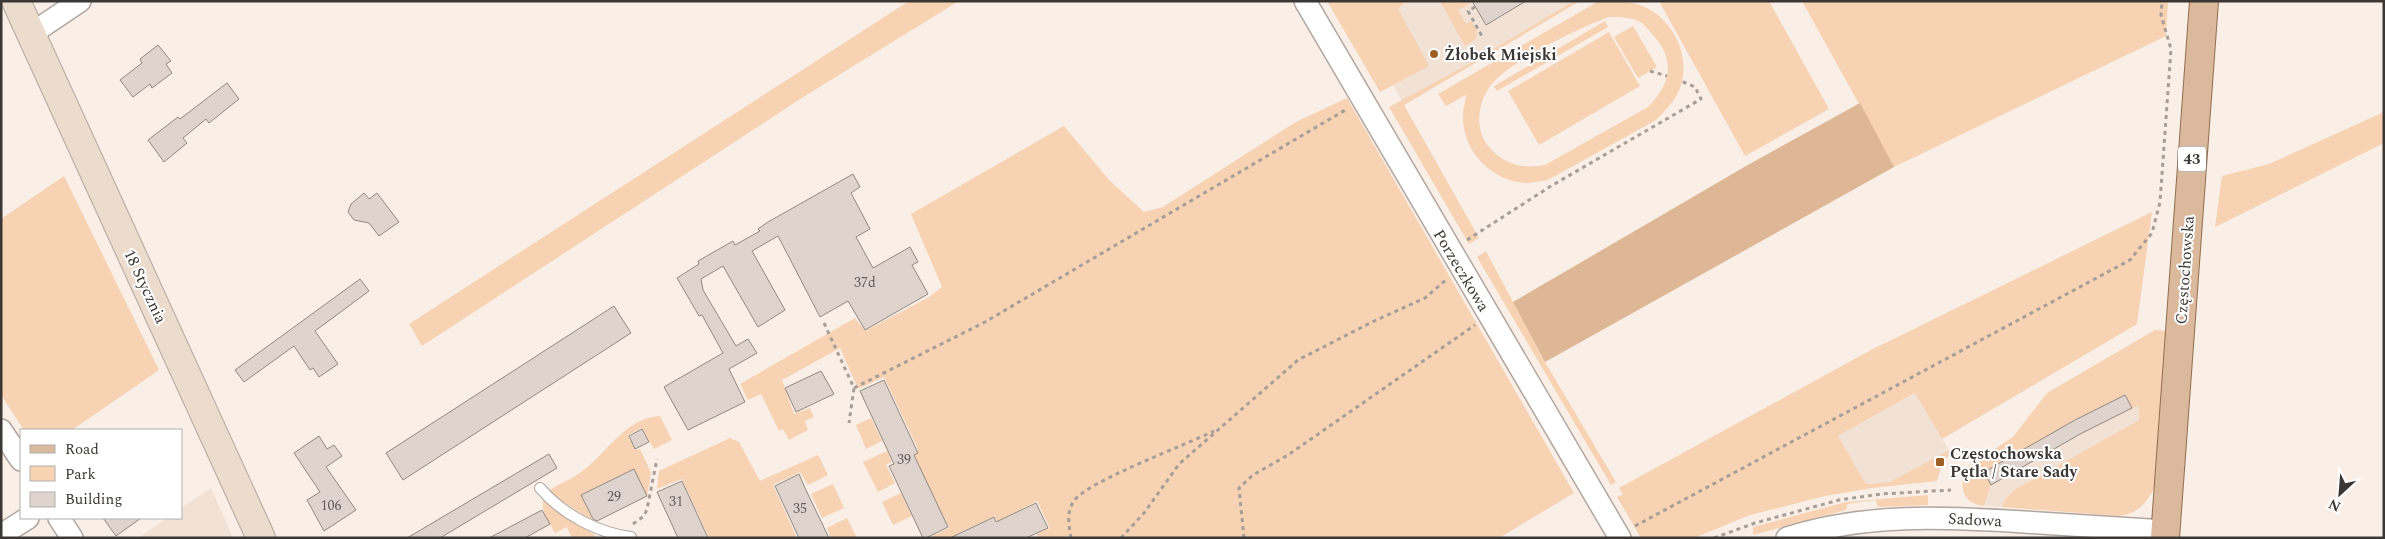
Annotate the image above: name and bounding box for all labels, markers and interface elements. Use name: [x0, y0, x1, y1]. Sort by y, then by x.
place label: Żłobek Miejski: [1444, 43, 1557, 67]
marker: Żłobek Miejski: [1428, 48, 1440, 60]
road number: 43: [2178, 146, 2206, 172]
street label: Częstochowska: [2169, 215, 2201, 325]
street label: Porzeczkowa: [1427, 225, 1495, 316]
street label: 18 Stycznia: [117, 245, 173, 328]
house number: 37d: [854, 272, 876, 293]
legend: [20, 429, 182, 519]
text: Road: [65, 438, 99, 461]
place label: Częstochowska Pętla / Stare Sady: [1950, 442, 2079, 484]
house number: 39: [897, 449, 911, 470]
marker: Częstochowska Pętla / Stare Sady: [1934, 456, 1946, 468]
text: Park: [65, 463, 96, 486]
north arrow: [2315, 469, 2365, 519]
house number: 29: [607, 486, 621, 507]
text: Building: [65, 488, 122, 511]
house number: 31: [669, 491, 683, 512]
text: N: [2325, 493, 2344, 517]
house number: 106: [321, 495, 342, 516]
house number: 35: [793, 498, 807, 519]
street label: Sadowa: [1947, 507, 2003, 533]

